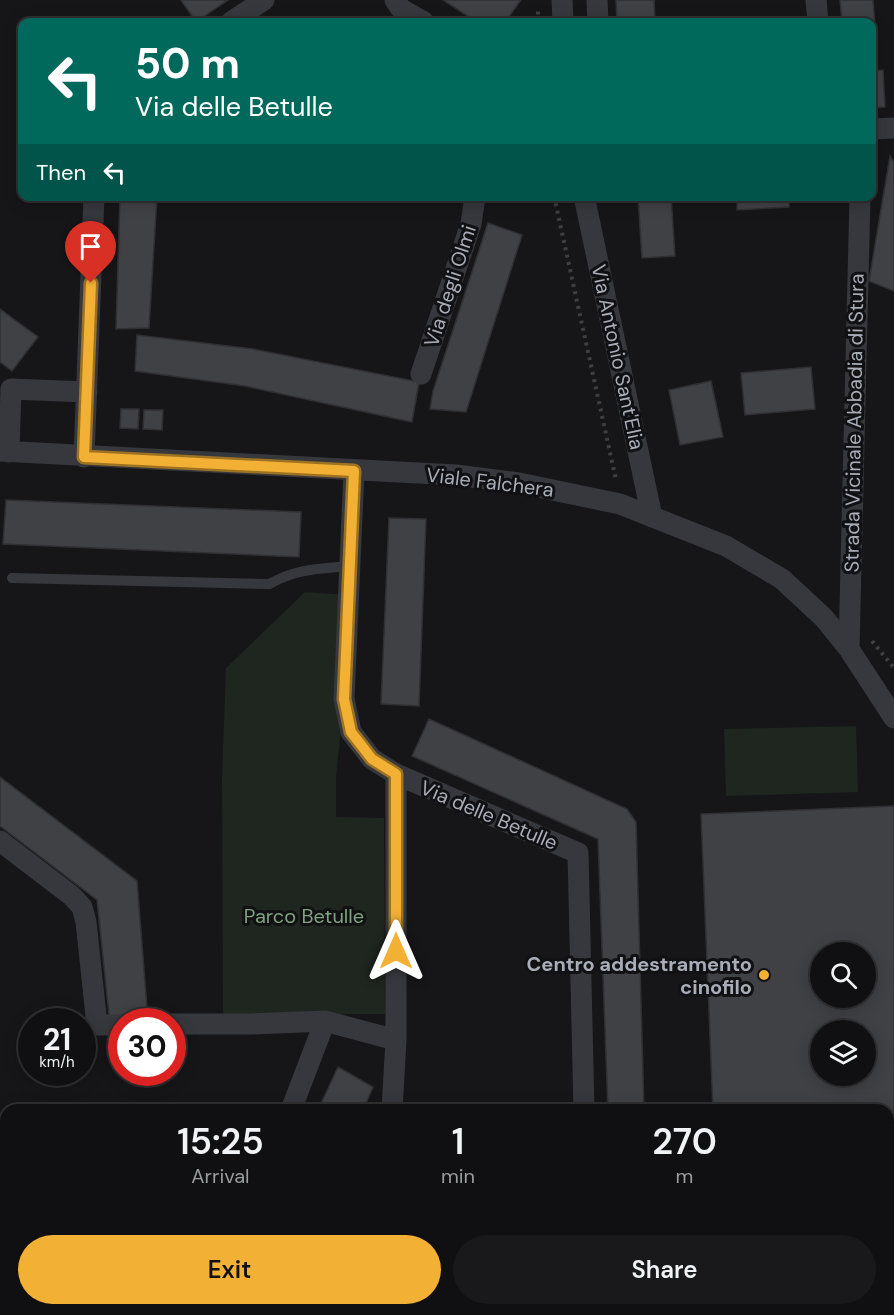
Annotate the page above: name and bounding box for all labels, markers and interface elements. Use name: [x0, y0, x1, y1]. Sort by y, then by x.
text: 50 m: [135, 36, 240, 91]
icon: left: [36, 42, 114, 120]
text: Via delle Betulle: [135, 89, 333, 124]
icon: left: [98, 156, 131, 189]
text: Then: [36, 158, 86, 187]
pin: [65, 221, 116, 283]
street label: Via degli Olmi: [418, 222, 482, 350]
icon: arrive: [74, 230, 107, 263]
street label: Via Antonio Sant'Elia: [586, 262, 650, 452]
street label: Strada Vicinale Abbadia di Stura: [838, 273, 870, 573]
street label: Viale Falchera: [425, 461, 555, 503]
street label: Via delle Betulle: [416, 774, 562, 856]
park label: Parco Betulle: [244, 903, 364, 929]
position arrow: [364, 919, 428, 983]
map controls: [810, 942, 876, 1086]
button: search: [810, 942, 876, 1008]
place label: Centro addestramento cinofilo: [527, 951, 752, 1000]
marker: Centro addestramento cinofilo: [757, 968, 771, 982]
speed limit sign: 30: [108, 1008, 186, 1086]
text: 21: [43, 1020, 71, 1059]
button: layers: [810, 1020, 876, 1086]
text: km/h: [39, 1052, 75, 1072]
text: 15:25: [177, 1118, 264, 1165]
text: 1: [452, 1118, 464, 1165]
text: 270: [652, 1118, 717, 1165]
text: Arrival: [191, 1163, 250, 1189]
text: min: [441, 1163, 475, 1189]
text: m: [676, 1163, 693, 1189]
button: Exit: [18, 1235, 441, 1304]
button: Share: [453, 1235, 876, 1304]

